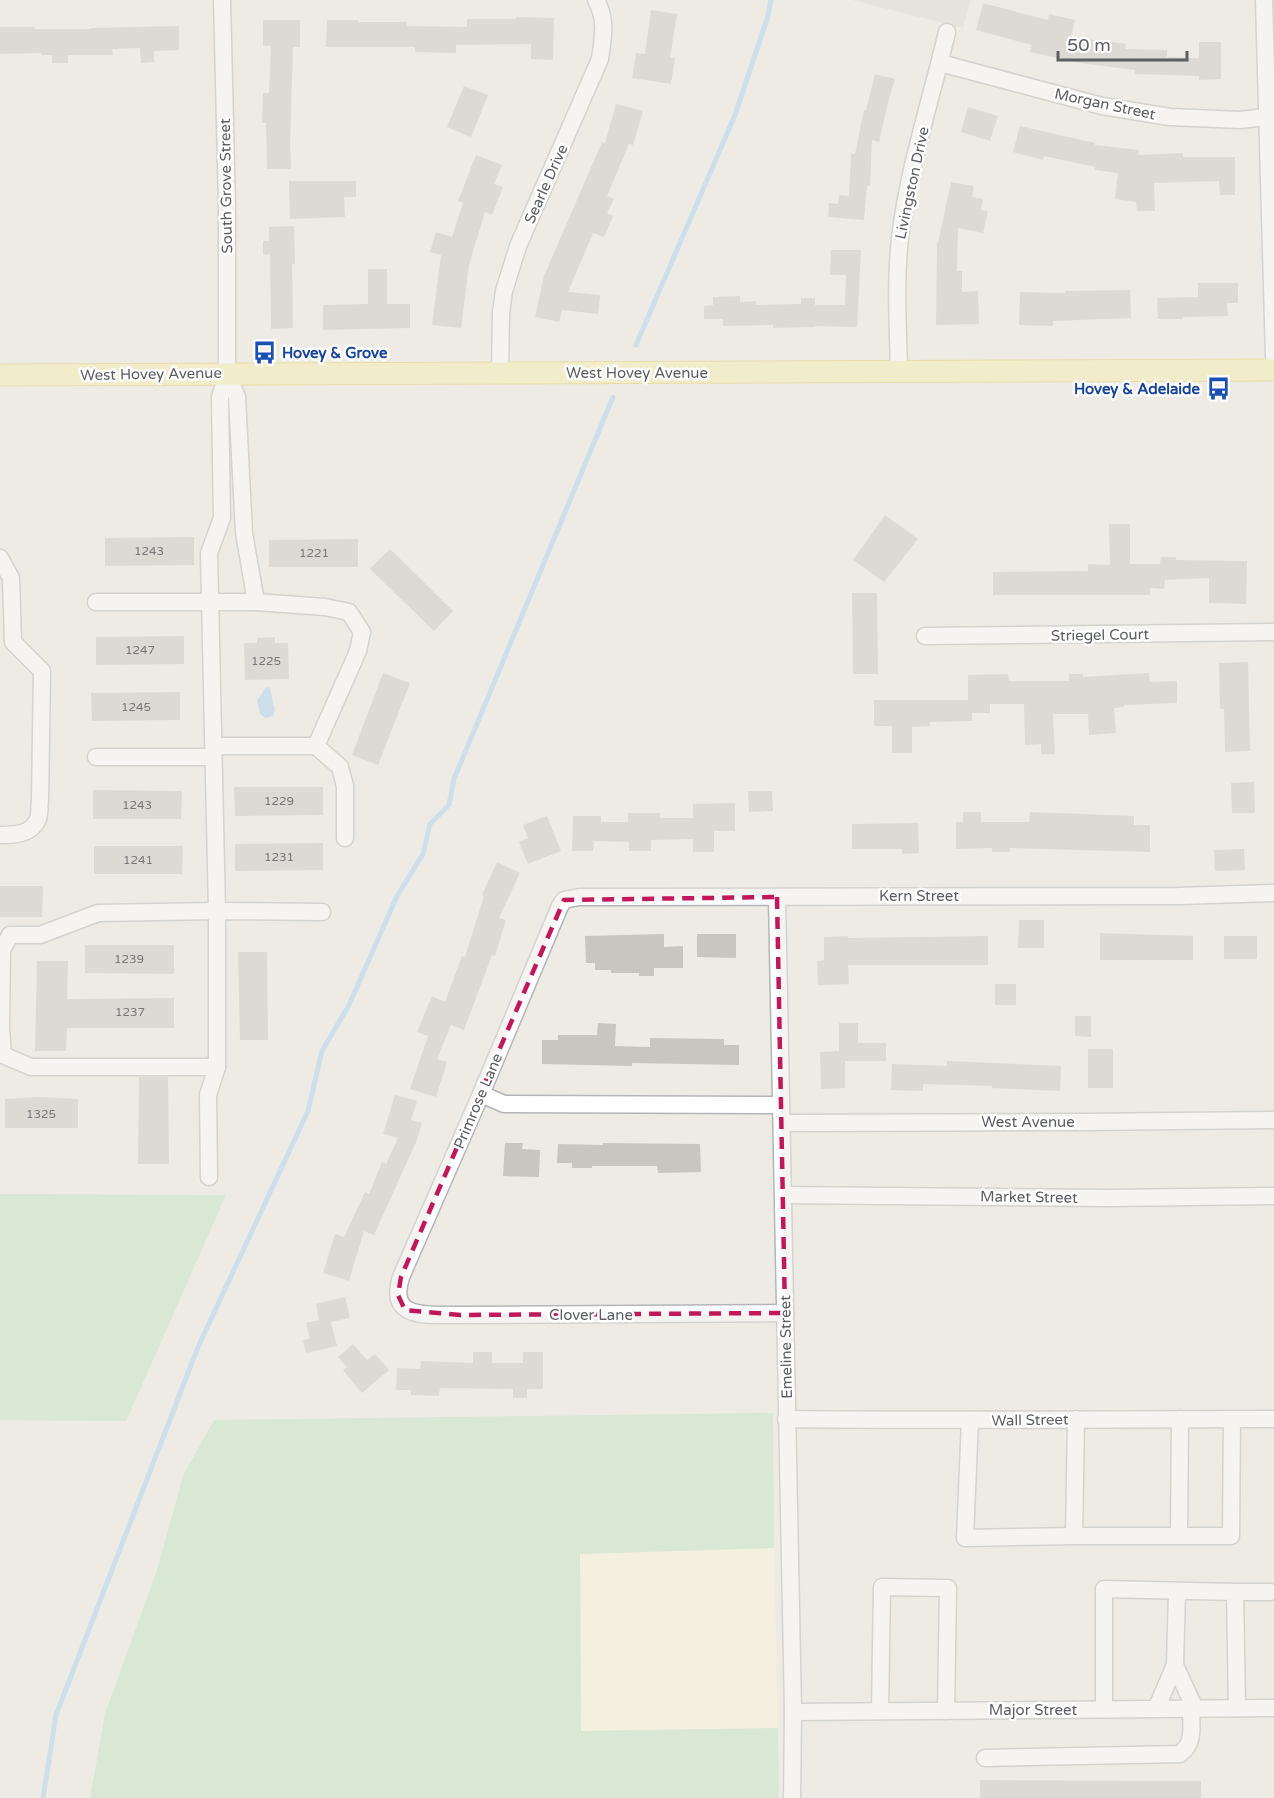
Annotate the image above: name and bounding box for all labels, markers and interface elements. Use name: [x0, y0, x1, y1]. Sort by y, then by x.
scale bar: [1058, 24, 1187, 62]
text: 50 m: [1067, 34, 1111, 56]
street label: Morgan Street: [1053, 85, 1157, 124]
street label: South Grove Street: [216, 118, 236, 254]
street label: Livingston Drive: [891, 125, 933, 241]
street label: Searle Drive: [520, 142, 572, 226]
bus stop icon: Hovey & Grove: [251, 340, 277, 366]
place label: Hovey & Grove: [282, 344, 388, 363]
street label: West Hovey Avenue: [80, 364, 222, 384]
street label: West Hovey Avenue: [566, 364, 708, 382]
bus stop icon: Hovey & Adelaide: [1205, 376, 1231, 402]
place label: Hovey & Adelaide: [1074, 380, 1201, 399]
house number: 1243: [134, 544, 164, 558]
house number: 1221: [299, 546, 329, 560]
street label: Striegel Court: [1051, 625, 1149, 645]
house number: 1247: [125, 643, 155, 657]
house number: 1225: [251, 654, 281, 668]
house number: 1245: [121, 700, 151, 714]
house number: 1229: [264, 794, 294, 808]
house number: 1243: [122, 798, 152, 812]
house number: 1231: [264, 850, 294, 864]
house number: 1241: [123, 853, 153, 867]
street label: Kern Street: [879, 887, 959, 905]
house number: 1239: [114, 952, 144, 966]
house number: 1237: [115, 1005, 145, 1019]
street label: Primrose Lane: [450, 1050, 506, 1152]
house number: 1325: [26, 1107, 56, 1121]
street label: West Avenue: [981, 1113, 1075, 1131]
street label: Market Street: [980, 1187, 1078, 1207]
street label: Emeline Street: [776, 1295, 796, 1399]
street label: Clover Lane: [549, 1306, 633, 1324]
street label: Wall Street: [991, 1410, 1069, 1430]
street label: Major Street: [989, 1701, 1077, 1719]

